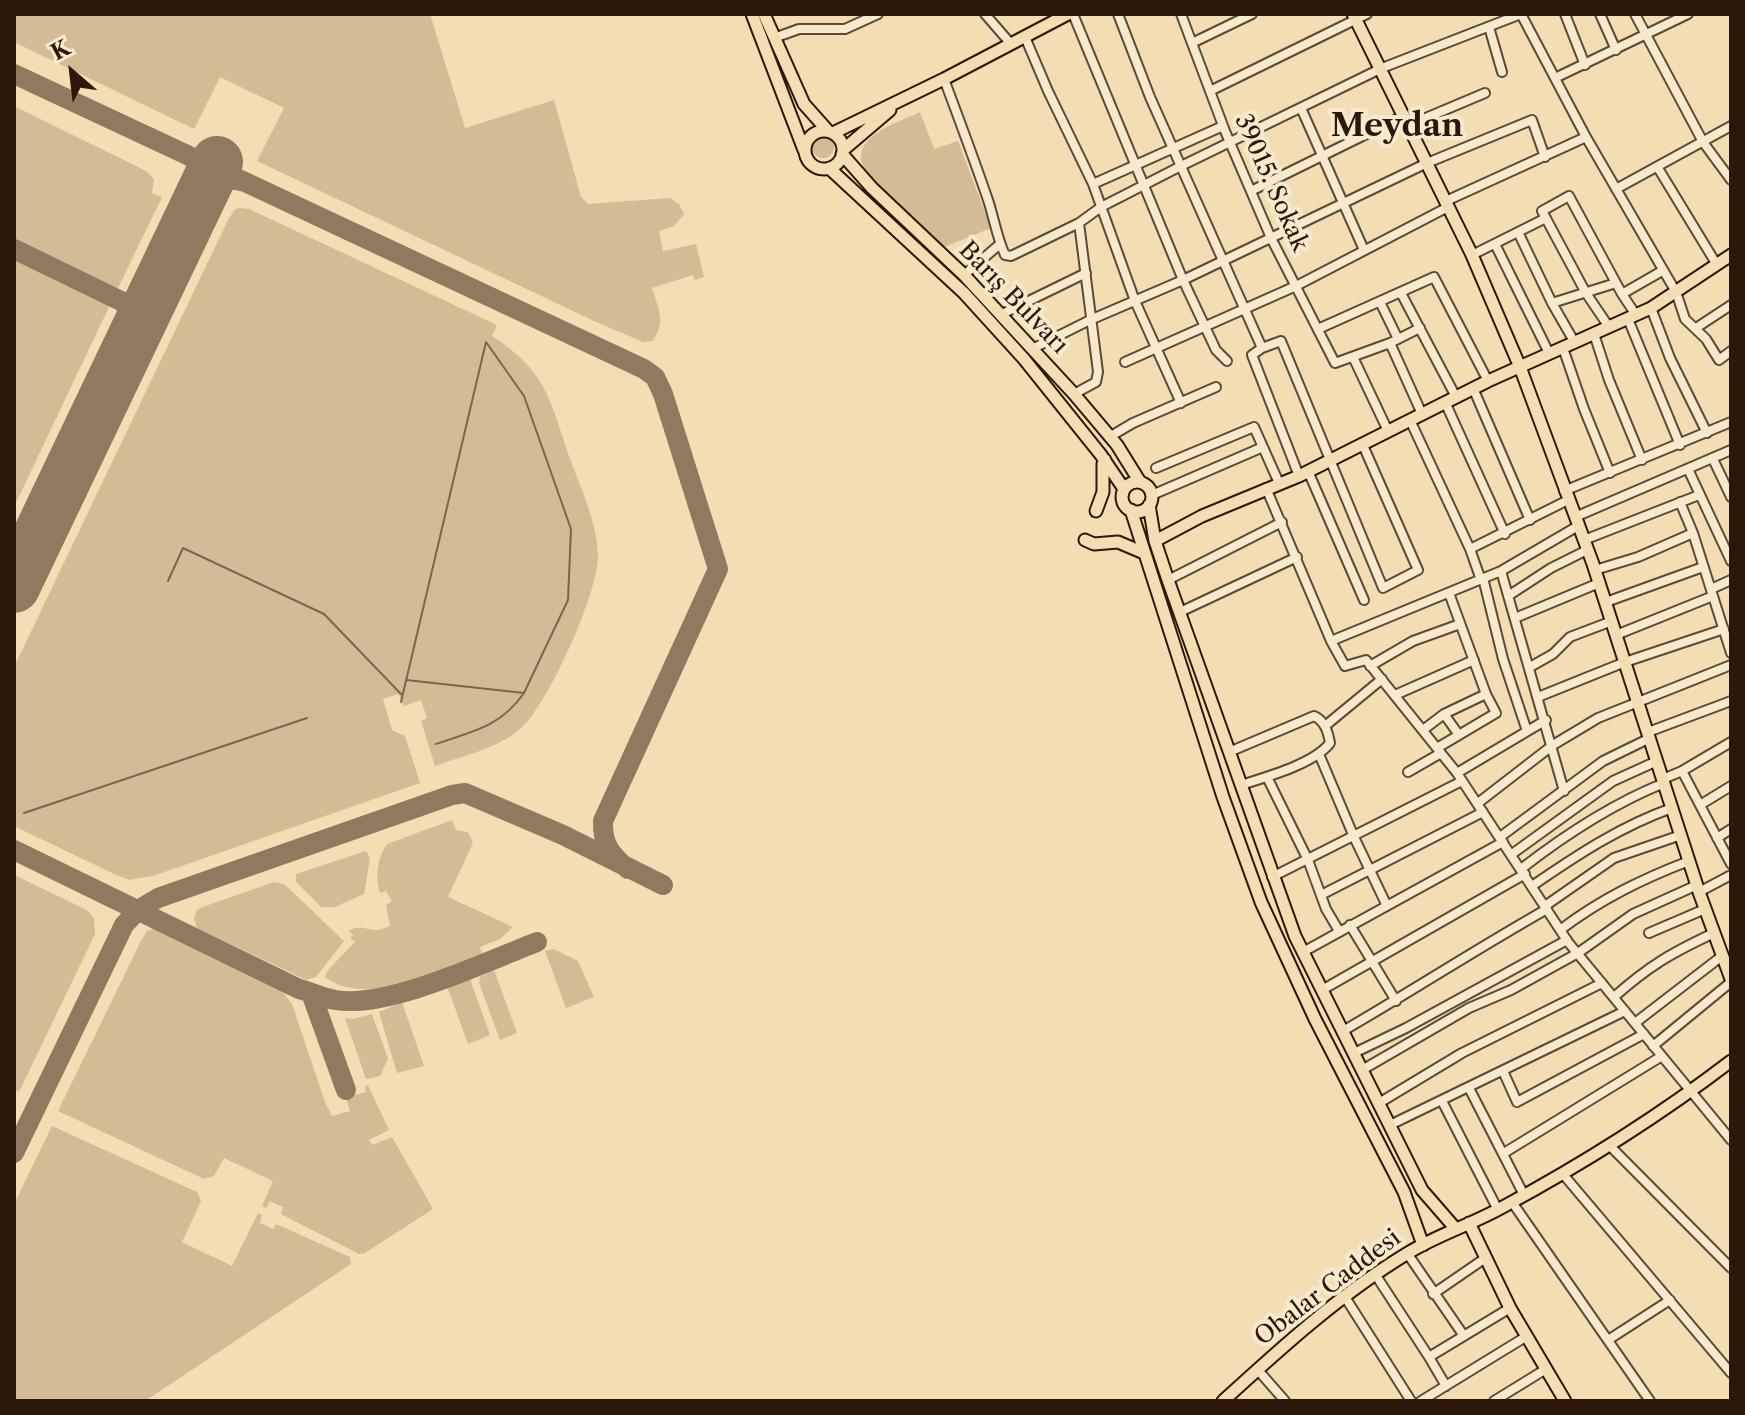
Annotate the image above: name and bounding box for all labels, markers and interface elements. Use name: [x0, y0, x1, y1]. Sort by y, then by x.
north arrow: [32, 32, 112, 112]
text: K: [46, 34, 75, 66]
district label: Meydan: [1331, 108, 1463, 146]
street label: 39015. Sokak: [1228, 110, 1314, 256]
street label: Barış Bulvarı: [952, 236, 1074, 360]
street label: Obalar Caddesi: [1249, 1224, 1407, 1352]

